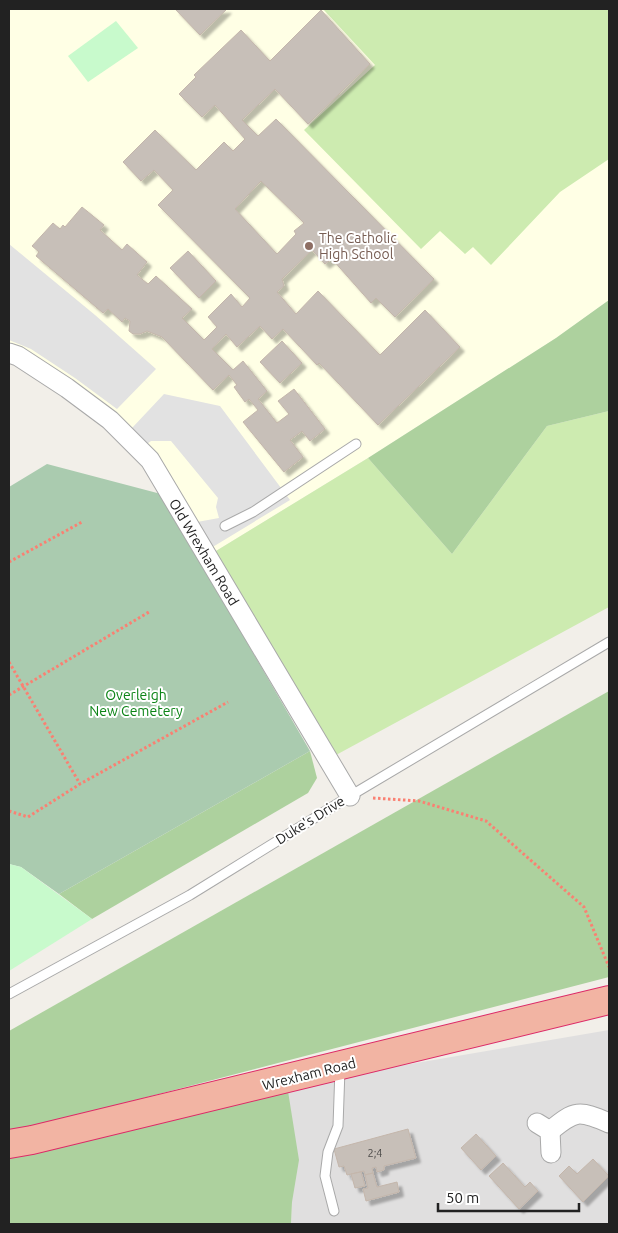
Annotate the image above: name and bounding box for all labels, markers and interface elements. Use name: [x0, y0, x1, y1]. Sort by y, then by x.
place label: The Catholic High School: [319, 230, 397, 262]
marker: The Catholic High School: [303, 240, 315, 252]
street label: Old Wrexham Road: [166, 496, 242, 608]
park label: Overleigh New Cemetery: [89, 687, 183, 719]
street label: Duke's Drive: [273, 793, 347, 847]
street label: Wrexham Road: [261, 1055, 357, 1093]
house number: 2;4: [367, 1147, 383, 1159]
scale bar: [438, 1180, 579, 1212]
text: 50 m: [446, 1189, 479, 1206]

